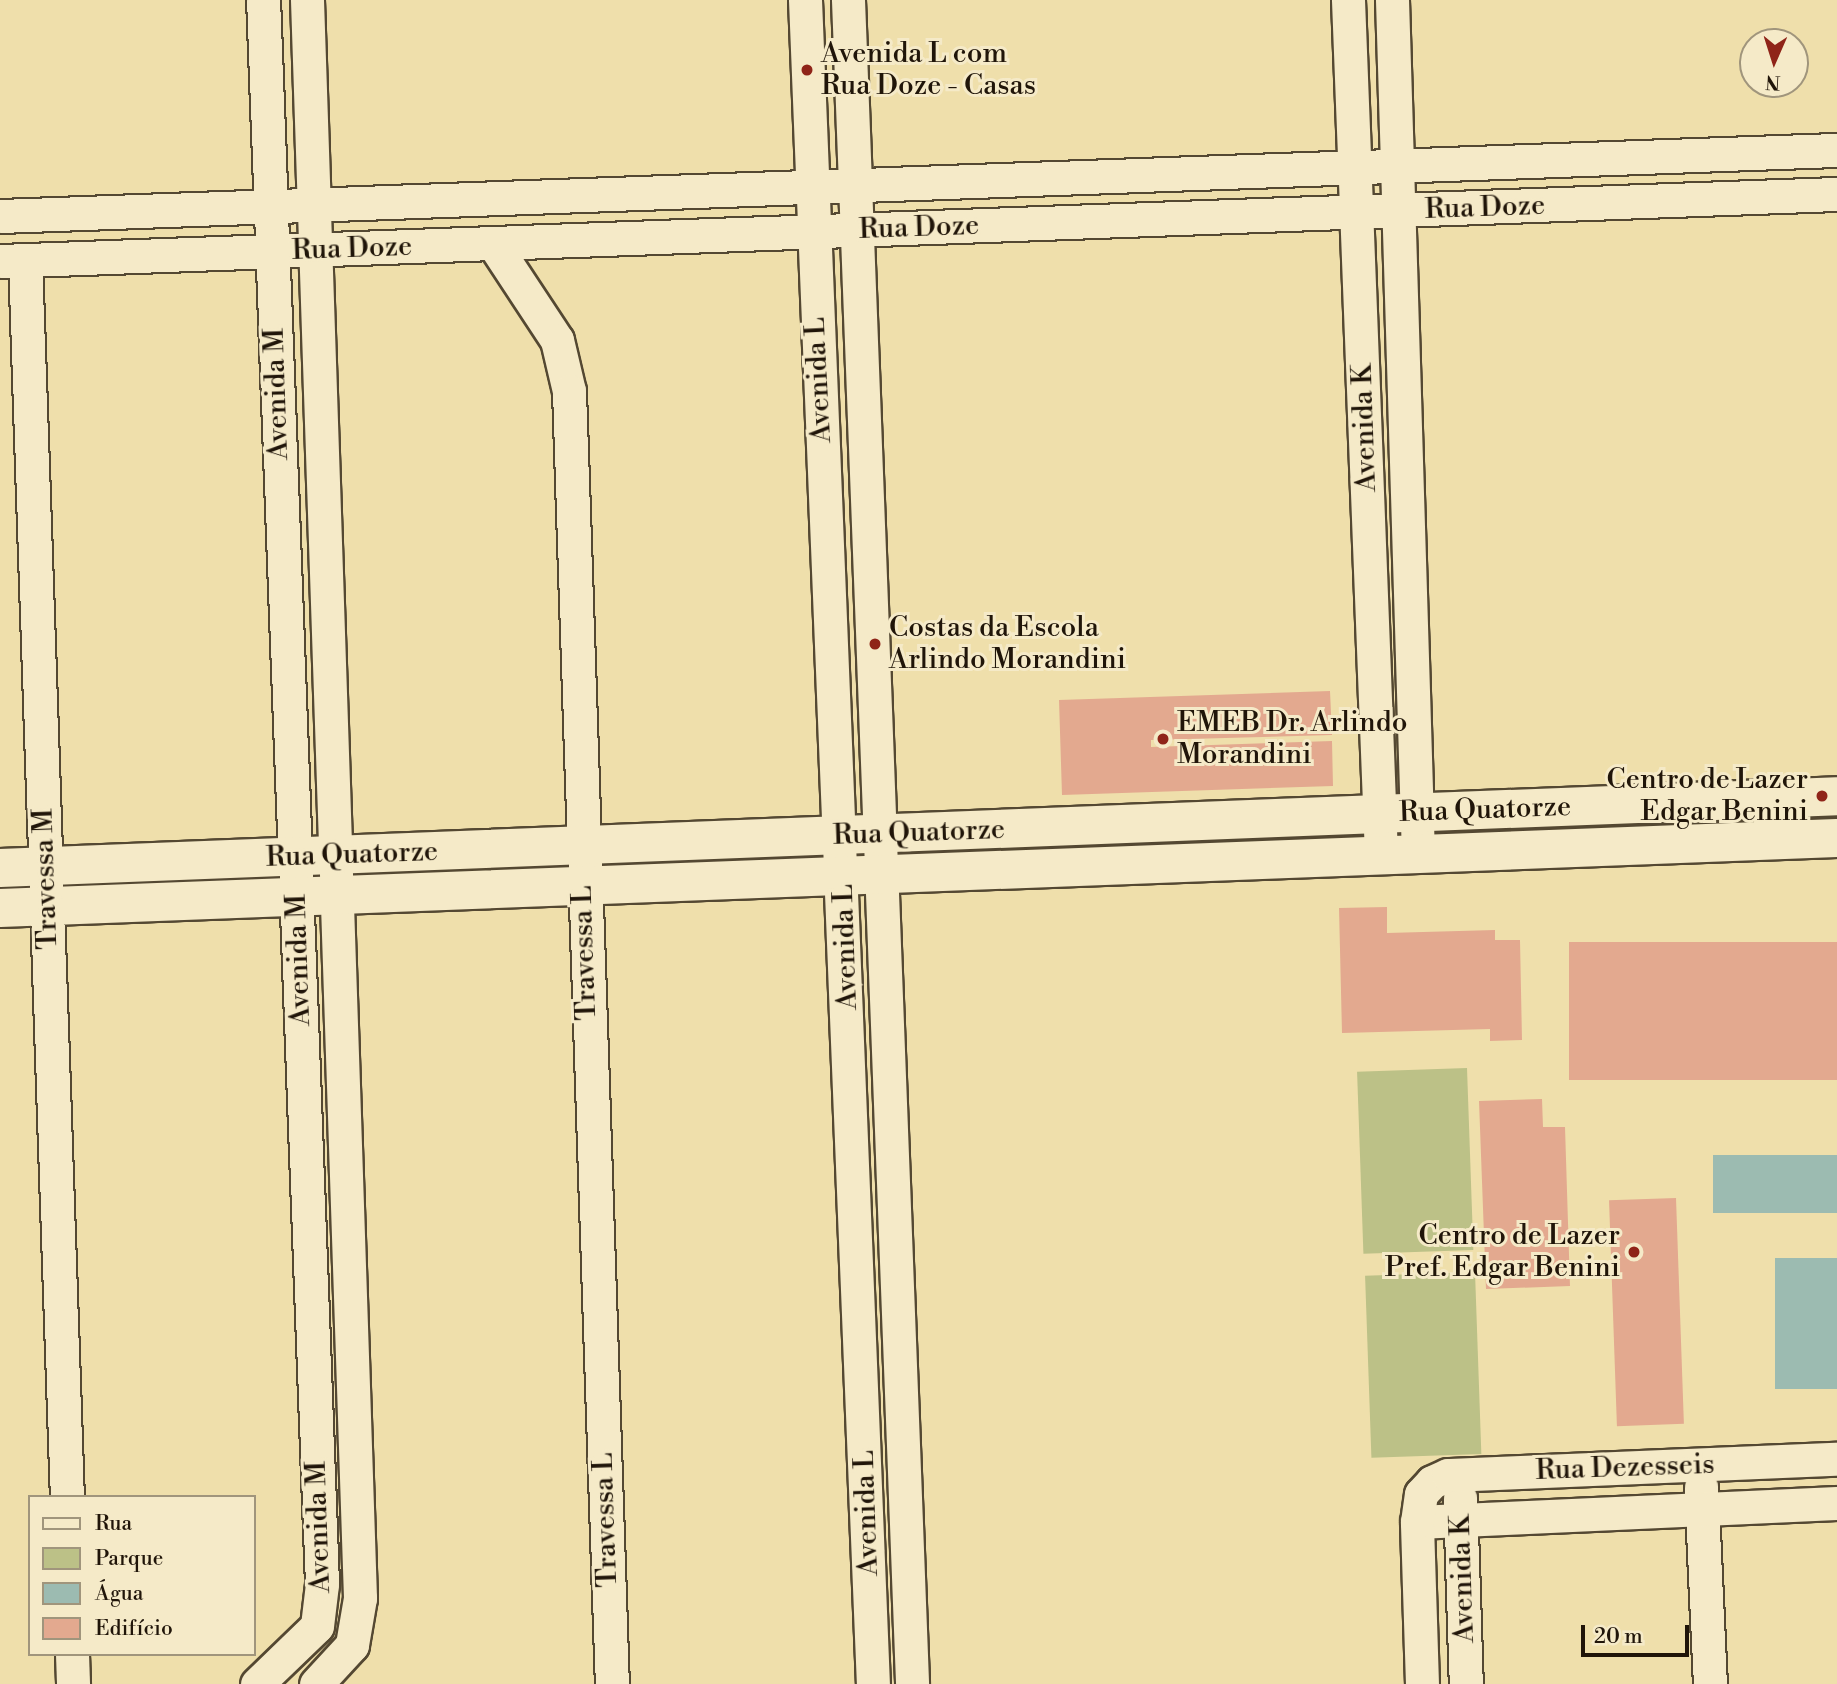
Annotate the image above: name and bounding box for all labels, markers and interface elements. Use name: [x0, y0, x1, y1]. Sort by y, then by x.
north arrow: [1739, 28, 1809, 98]
place label: Avenida L com Rua Doze - Casas: [821, 37, 1036, 103]
marker: Avenida L com Rua Doze - Casas: [799, 62, 815, 78]
text: N: [1765, 70, 1781, 94]
street label: Rua Doze: [1424, 189, 1546, 227]
street label: Rua Doze: [858, 209, 980, 247]
street label: Rua Doze: [291, 230, 413, 268]
street label: Avenida L: [799, 316, 839, 444]
street label: Avenida M: [258, 327, 296, 461]
street label: Avenida K: [1346, 364, 1384, 492]
place label: Costas da Escola Arlindo Morandini: [889, 611, 1126, 677]
marker: Costas da Escola Arlindo Morandini: [867, 636, 883, 652]
place label: EMEB Dr. Arlindo Morandini: [1177, 706, 1407, 772]
marker: EMEB Dr. Arlindo Morandini: [1155, 731, 1171, 747]
place label: Centro de Lazer Edgar Benini: [1607, 763, 1808, 829]
marker: Centro de Lazer Edgar Benini: [1814, 788, 1830, 804]
street label: Rua Quatorze: [1398, 790, 1572, 830]
street label: Travessa M: [27, 808, 65, 950]
street label: Rua Quatorze: [832, 813, 1006, 853]
street label: Rua Quatorze: [265, 835, 439, 875]
street label: Avenida L: [827, 884, 865, 1010]
street label: Travessa L: [566, 885, 604, 1021]
street label: Avenida M: [280, 893, 318, 1027]
place label: Centro de Lazer Pref. Edgar Benini: [1385, 1219, 1620, 1285]
marker: Centro de Lazer Pref. Edgar Benini: [1626, 1244, 1642, 1260]
street label: Rua Dezesseis: [1535, 1448, 1715, 1488]
street label: Avenida L: [848, 1450, 886, 1576]
street label: Travessa L: [587, 1452, 625, 1588]
street label: Avenida M: [300, 1460, 338, 1594]
legend: [28, 1495, 256, 1656]
text: Rua: [95, 1511, 132, 1537]
street label: Avenida K: [1444, 1515, 1482, 1643]
text: Parque: [95, 1546, 163, 1572]
text: Água: [95, 1581, 143, 1607]
scale bar: [1585, 1610, 1694, 1654]
text: Edifício: [95, 1616, 173, 1642]
text: 20 m: [1594, 1624, 1643, 1650]

